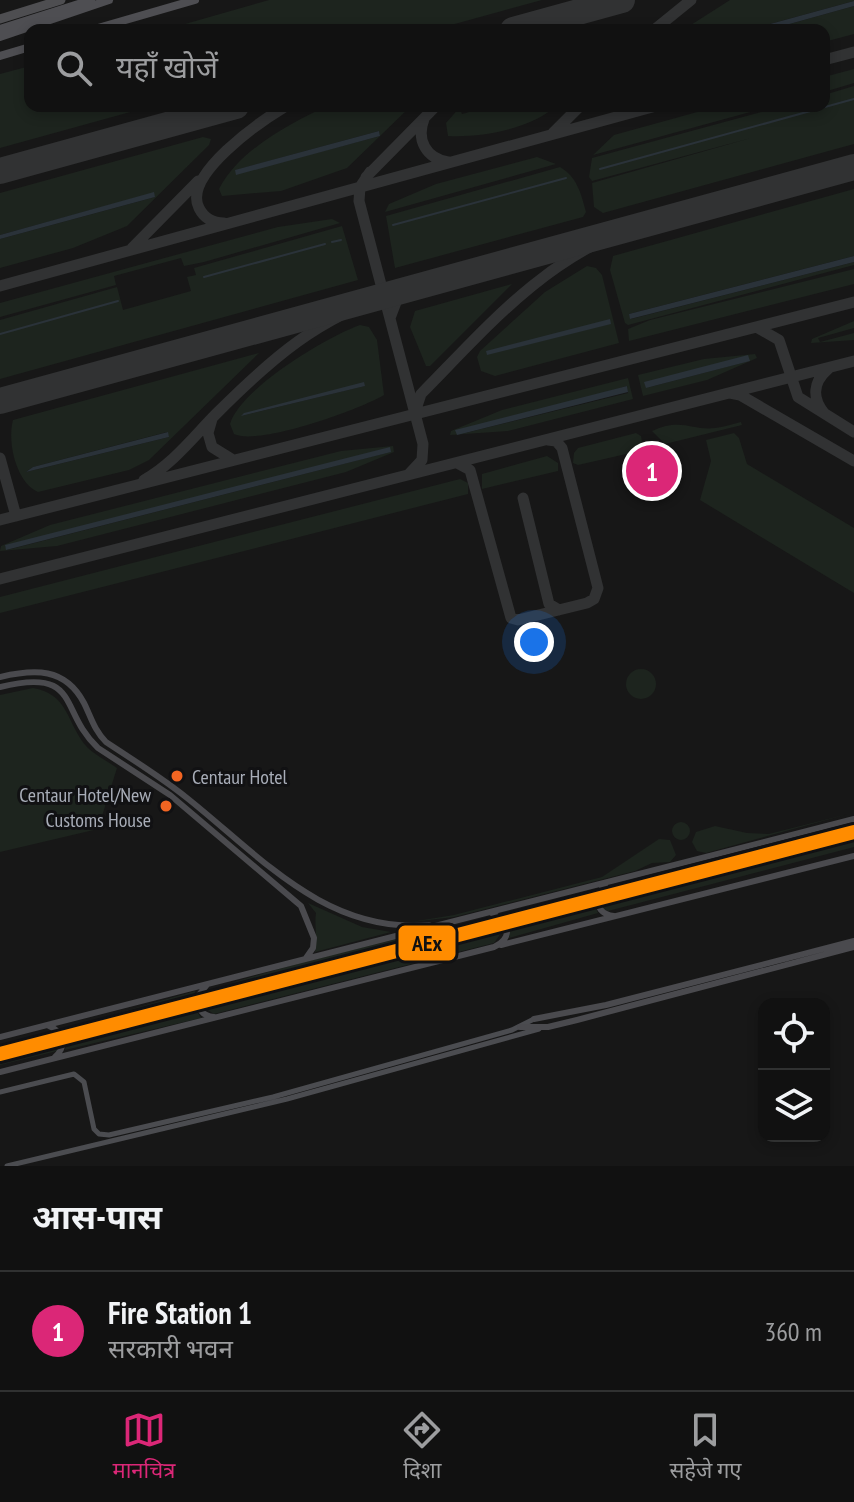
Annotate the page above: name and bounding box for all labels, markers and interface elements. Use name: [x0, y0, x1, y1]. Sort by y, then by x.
search box: [24, 24, 830, 112]
icon: search: [52, 46, 96, 90]
text: यहाँ खोजें: [116, 47, 218, 86]
pin: 1: [626, 441, 678, 501]
your location: [514, 622, 554, 662]
place label: Centaur Hotel: [192, 764, 287, 790]
marker: Centaur Hotel: [169, 768, 185, 784]
place label: Centaur Hotel/New Customs House: [19, 782, 151, 833]
marker: Centaur Hotel/New Customs House: [158, 798, 174, 814]
line badge: AEx: [397, 924, 457, 962]
text: AEx: [411, 929, 442, 957]
map controls: [758, 998, 830, 1142]
button: locate: [758, 998, 830, 1070]
button: layers: [758, 1070, 830, 1142]
text: आस-पास: [32, 1194, 162, 1238]
text: Fire Station 1: [108, 1293, 252, 1332]
text: 1: [52, 1315, 64, 1348]
text: 360 m: [764, 1315, 822, 1348]
text: सरकारी भवन: [108, 1332, 233, 1365]
tab: मानचित्र: [113, 1408, 175, 1487]
tab: दिशा: [400, 1408, 444, 1487]
tab: सहेजे गए: [669, 1408, 742, 1487]

